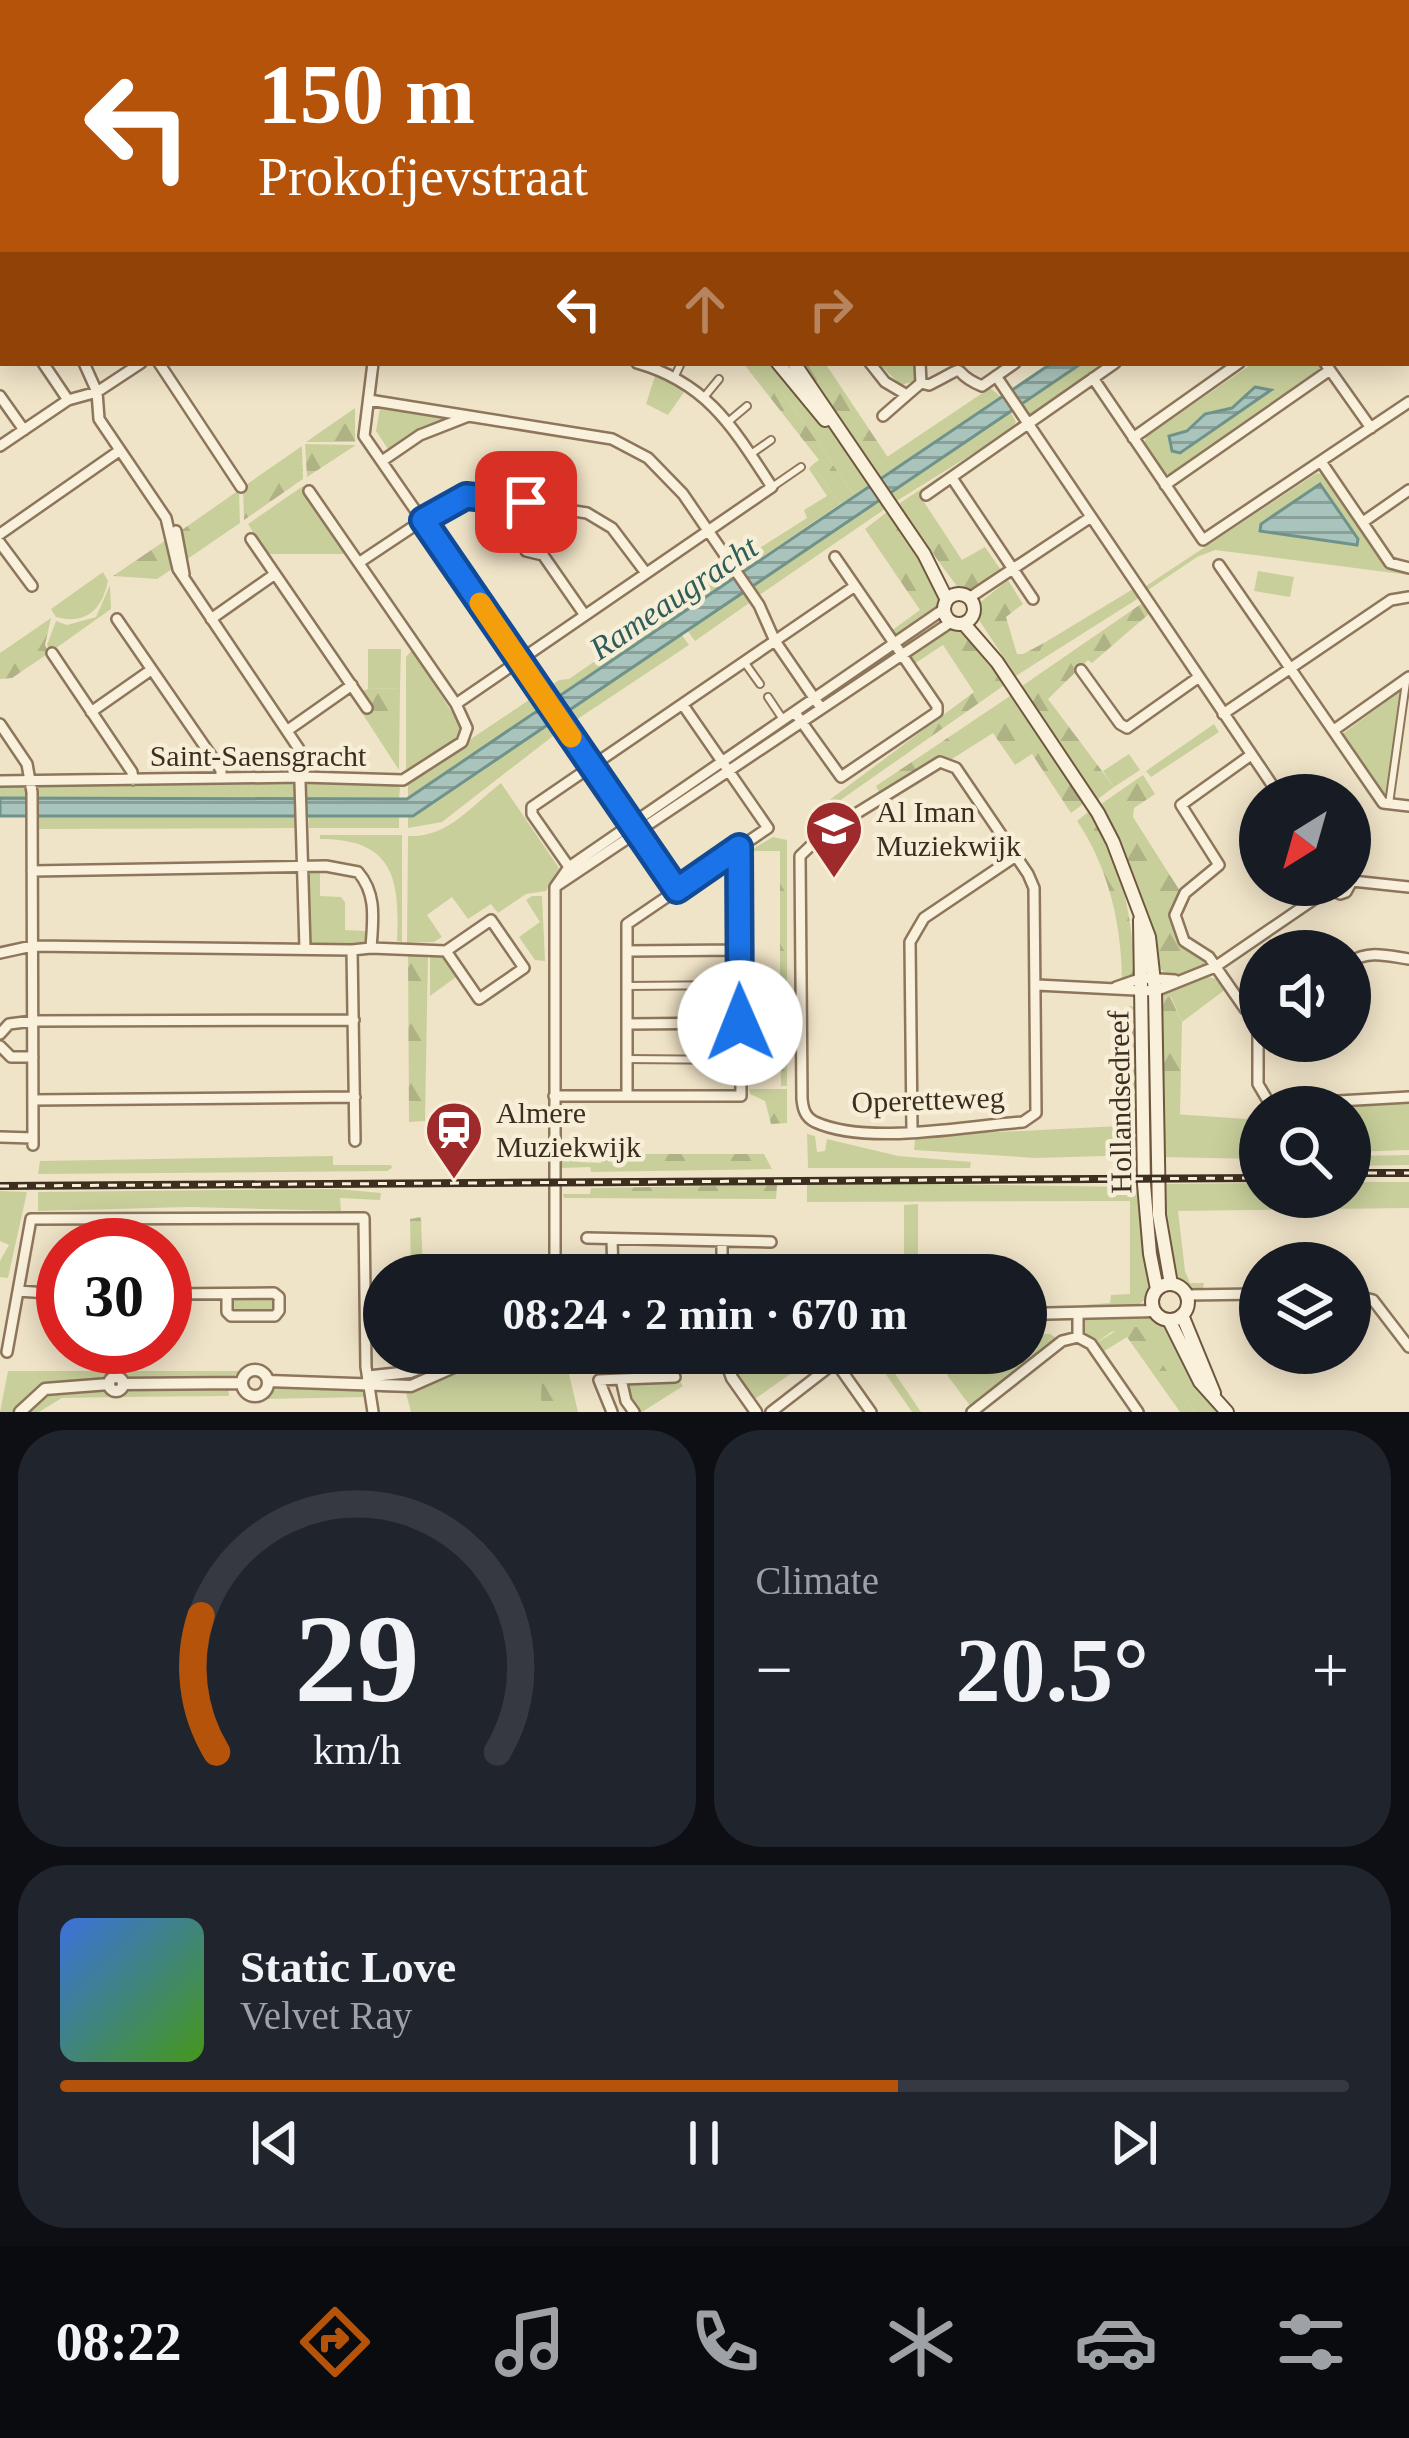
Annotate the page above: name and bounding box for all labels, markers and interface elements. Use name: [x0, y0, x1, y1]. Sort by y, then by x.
icon: left: [60, 48, 216, 204]
text: 150 m: [258, 48, 475, 141]
text: Prokofjevstraat: [258, 147, 588, 207]
icon: left: [546, 276, 612, 342]
icon: ahead: [672, 276, 738, 342]
icon: right: [798, 276, 864, 342]
pin: [475, 451, 577, 553]
icon: arrive: [493, 469, 559, 535]
water label: Rameaugracht: [582, 528, 765, 668]
street label: Saint-Saensgracht: [150, 739, 367, 772]
north arrow: [1239, 774, 1371, 906]
map controls: [1239, 774, 1371, 1374]
place label: Al Iman Muziekwijk: [876, 795, 1021, 862]
school or university icon: Al Iman Muziekwijk: [803, 798, 865, 880]
button: sound: [1239, 930, 1371, 1062]
position arrow: [677, 960, 803, 1086]
street label: Hollandsedreef: [1101, 1010, 1138, 1194]
street label: Operetteweg: [851, 1080, 1005, 1119]
button: search: [1239, 1086, 1371, 1218]
place label: Almere Muziekwijk: [496, 1096, 641, 1163]
station icon: Almere Muziekwijk: [423, 1099, 485, 1181]
speed limit sign: 30: [36, 1218, 192, 1374]
button: layers: [1239, 1242, 1371, 1374]
text: 08:24 · 2 min · 670 m: [503, 1289, 908, 1339]
text: Climate: [756, 1559, 879, 1602]
text: 29: [294, 1590, 419, 1728]
text: 20.5°: [956, 1621, 1149, 1720]
text: −: [756, 1633, 793, 1706]
text: +: [1312, 1633, 1349, 1706]
text: km/h: [313, 1725, 401, 1772]
text: Static Love: [240, 1942, 456, 1992]
text: Velvet Ray: [240, 1994, 412, 2037]
icon: previous: [242, 2110, 308, 2176]
icon: pause: [671, 2110, 737, 2176]
icon: next: [1101, 2110, 1167, 2176]
icon: directions: [293, 2300, 377, 2384]
icon: music: [488, 2300, 572, 2384]
icon: phone: [683, 2300, 767, 2384]
icon: climate: [879, 2300, 963, 2384]
icon: car: [1074, 2300, 1158, 2384]
icon: filters: [1269, 2300, 1353, 2384]
text: 08:22: [56, 2312, 182, 2372]

